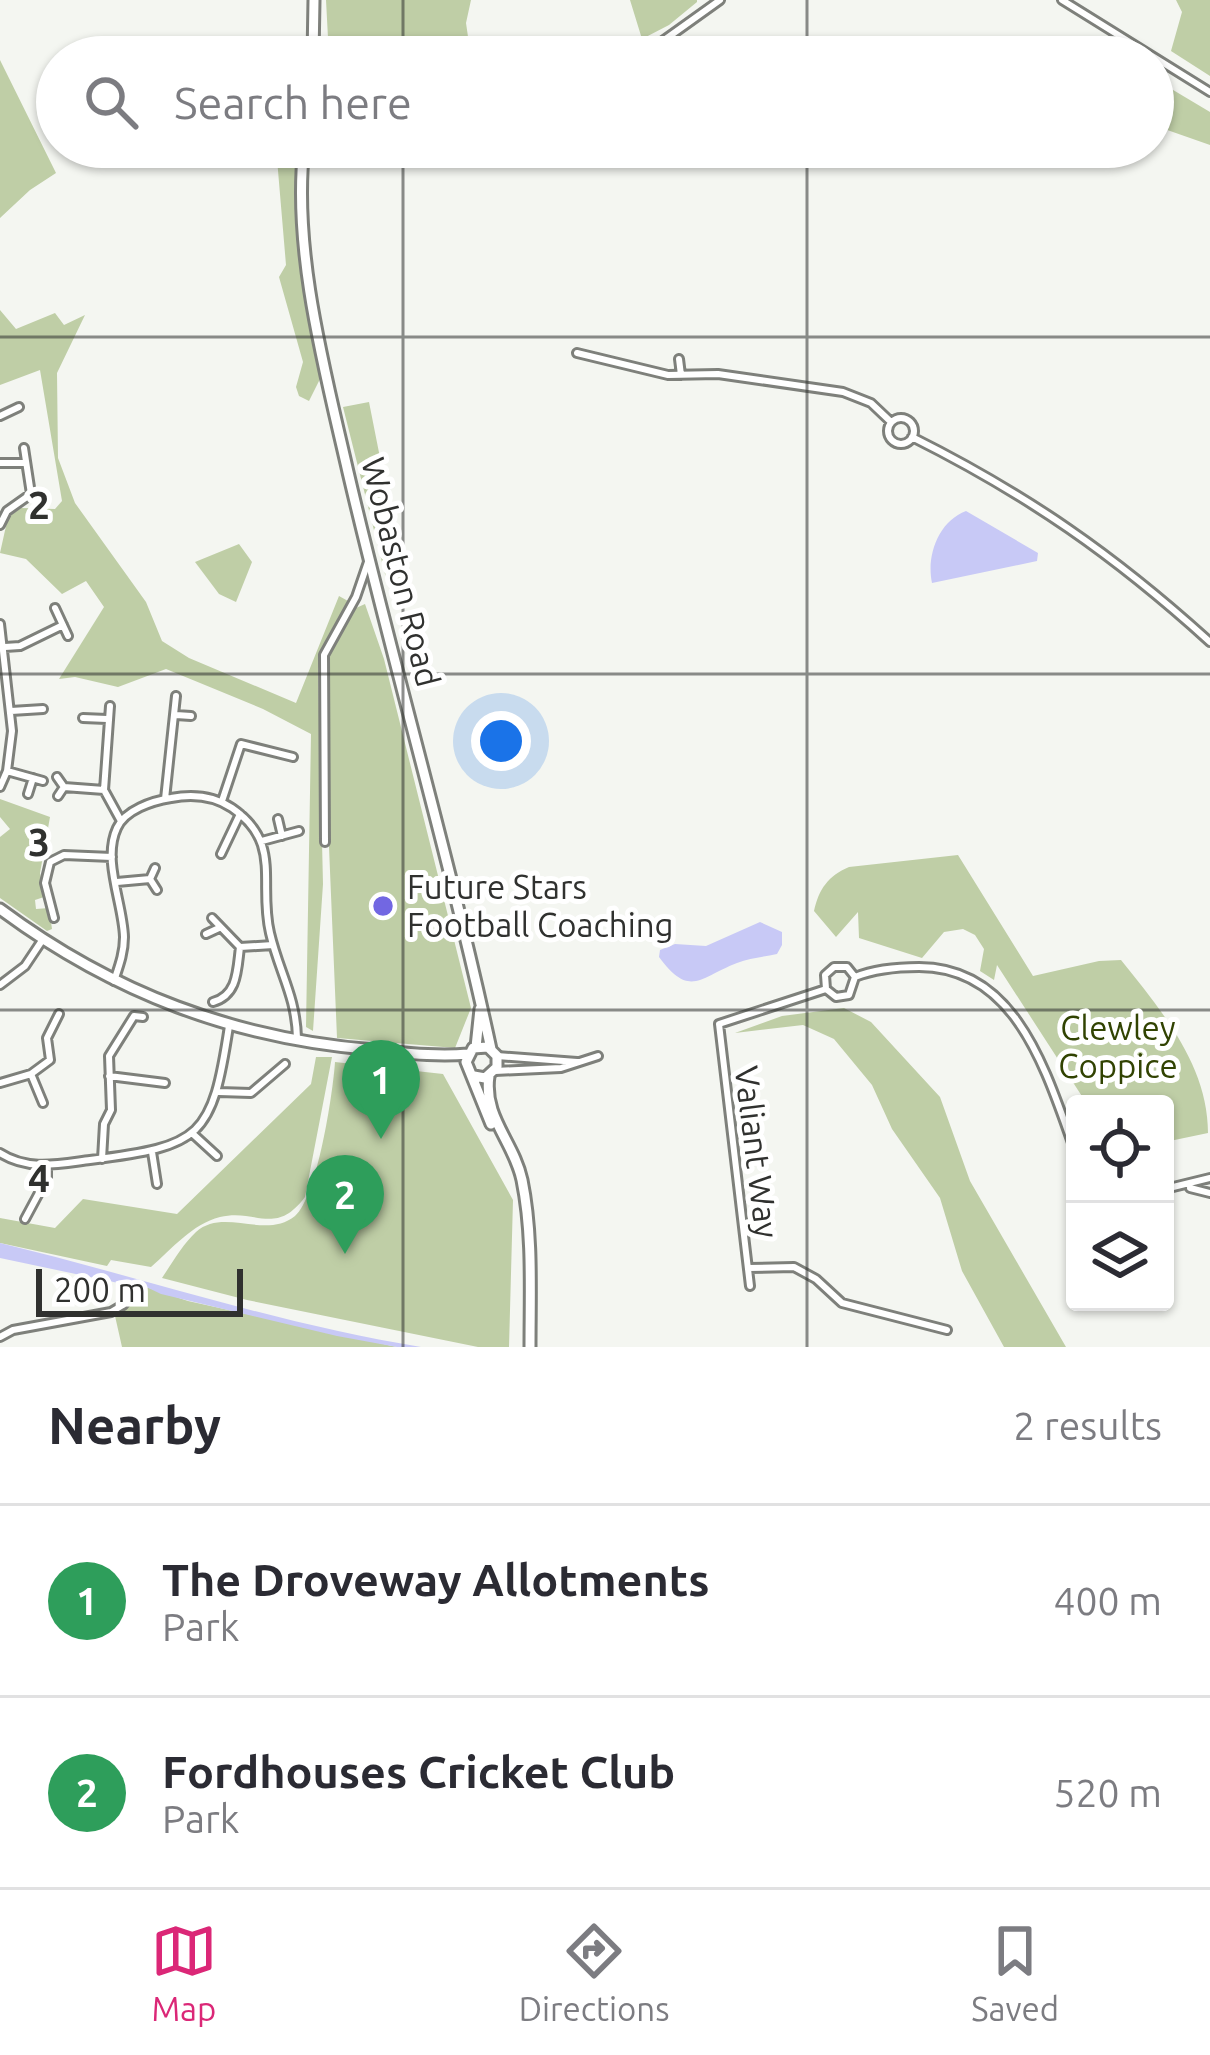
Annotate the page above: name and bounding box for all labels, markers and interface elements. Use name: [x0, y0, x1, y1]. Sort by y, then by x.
search box: [36, 36, 1174, 168]
icon: search: [78, 69, 144, 135]
text: Search here: [174, 77, 412, 128]
street label: Wobaston Road: [355, 454, 448, 690]
text: 2: [28, 483, 50, 526]
your location: [471, 711, 531, 771]
text: 3: [28, 820, 50, 863]
place label: Future Stars Football Coaching: [407, 868, 674, 943]
marker: Future Stars Football Coaching: [370, 893, 396, 919]
park label: Clewley Coppice: [1058, 1009, 1178, 1084]
pin: 1: [342, 1040, 420, 1139]
street label: Valiant Way: [729, 1064, 786, 1240]
map controls: [1066, 1095, 1174, 1311]
button: locate: [1066, 1095, 1174, 1203]
pin: 2: [306, 1155, 384, 1254]
text: 4: [28, 1156, 50, 1199]
button: layers: [1066, 1203, 1174, 1311]
scale bar: [36, 1263, 243, 1316]
text: 200 m: [54, 1271, 146, 1308]
text: Nearby: [48, 1396, 221, 1454]
text: 2 results: [1013, 1404, 1162, 1447]
text: The Droveway Allotments: [162, 1554, 709, 1605]
text: 1: [76, 1579, 98, 1622]
text: 400 m: [1053, 1579, 1162, 1622]
text: Park: [162, 1605, 240, 1648]
text: Fordhouses Cricket Club: [162, 1746, 675, 1797]
text: 2: [76, 1771, 98, 1814]
text: 520 m: [1053, 1771, 1162, 1814]
text: Park: [162, 1797, 240, 1840]
tab: Map: [151, 1918, 217, 2027]
tab: Directions: [519, 1918, 669, 2027]
tab: Saved: [971, 1918, 1059, 2027]

